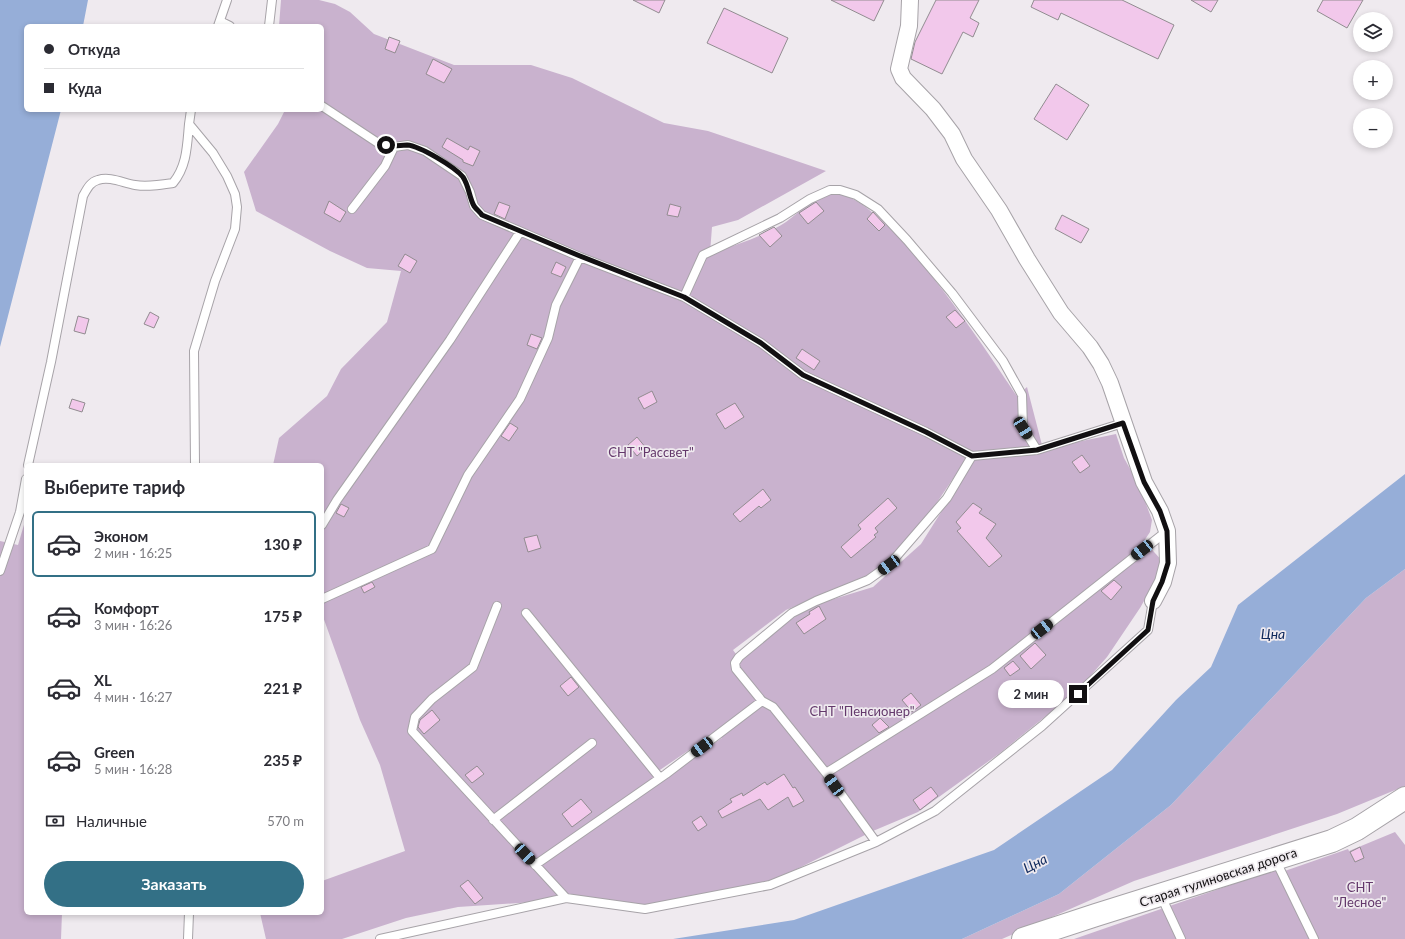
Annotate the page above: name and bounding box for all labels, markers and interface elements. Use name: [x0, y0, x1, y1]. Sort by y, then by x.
map controls: [1353, 12, 1393, 148]
button: layers: [1353, 12, 1393, 52]
text: Откуда: [68, 40, 120, 58]
button: +: [1353, 60, 1393, 100]
text: Куда: [68, 79, 102, 97]
button: −: [1353, 108, 1393, 148]
route start: [377, 136, 395, 154]
car: [1012, 415, 1034, 441]
park label: СНТ "Рассвет": [608, 444, 694, 460]
text: Выберите тариф: [44, 476, 185, 498]
icon: car: [46, 526, 82, 562]
text: Эконом: [94, 527, 148, 545]
text: 130 ₽: [264, 535, 302, 553]
car: [1129, 538, 1155, 562]
text: 2 мин · 16:25: [94, 545, 172, 561]
car: [876, 553, 902, 577]
icon: car: [46, 598, 82, 634]
text: Комфорт: [94, 599, 159, 617]
text: 175 ₽: [264, 607, 302, 625]
text: 3 мин · 16:26: [94, 617, 172, 633]
car: [1029, 617, 1055, 641]
water label: Цна: [1261, 625, 1285, 642]
icon: car: [46, 670, 82, 706]
text: XL: [94, 671, 112, 689]
text: 221 ₽: [264, 679, 302, 697]
callout: 2 мин: [998, 680, 1064, 708]
route end: [1069, 685, 1087, 703]
text: 2 мин: [1014, 686, 1049, 702]
text: 4 мин · 16:27: [94, 689, 172, 705]
park label: СНТ "Пенсионер": [809, 703, 915, 719]
car: [689, 735, 715, 759]
icon: car: [46, 742, 82, 778]
text: Green: [94, 743, 135, 761]
text: 235 ₽: [264, 751, 302, 769]
text: 5 мин · 16:28: [94, 761, 172, 777]
car: [822, 772, 846, 798]
icon: cash: [44, 810, 66, 832]
text: Наличные: [76, 812, 147, 830]
text: 570 m: [267, 813, 304, 829]
car: [512, 841, 538, 867]
street label: Старая тулиновская дорога: [1137, 844, 1299, 910]
water label: Цна: [1020, 850, 1050, 876]
button: Заказать: [44, 861, 304, 907]
park label: СНТ "Лесное": [1334, 879, 1386, 910]

